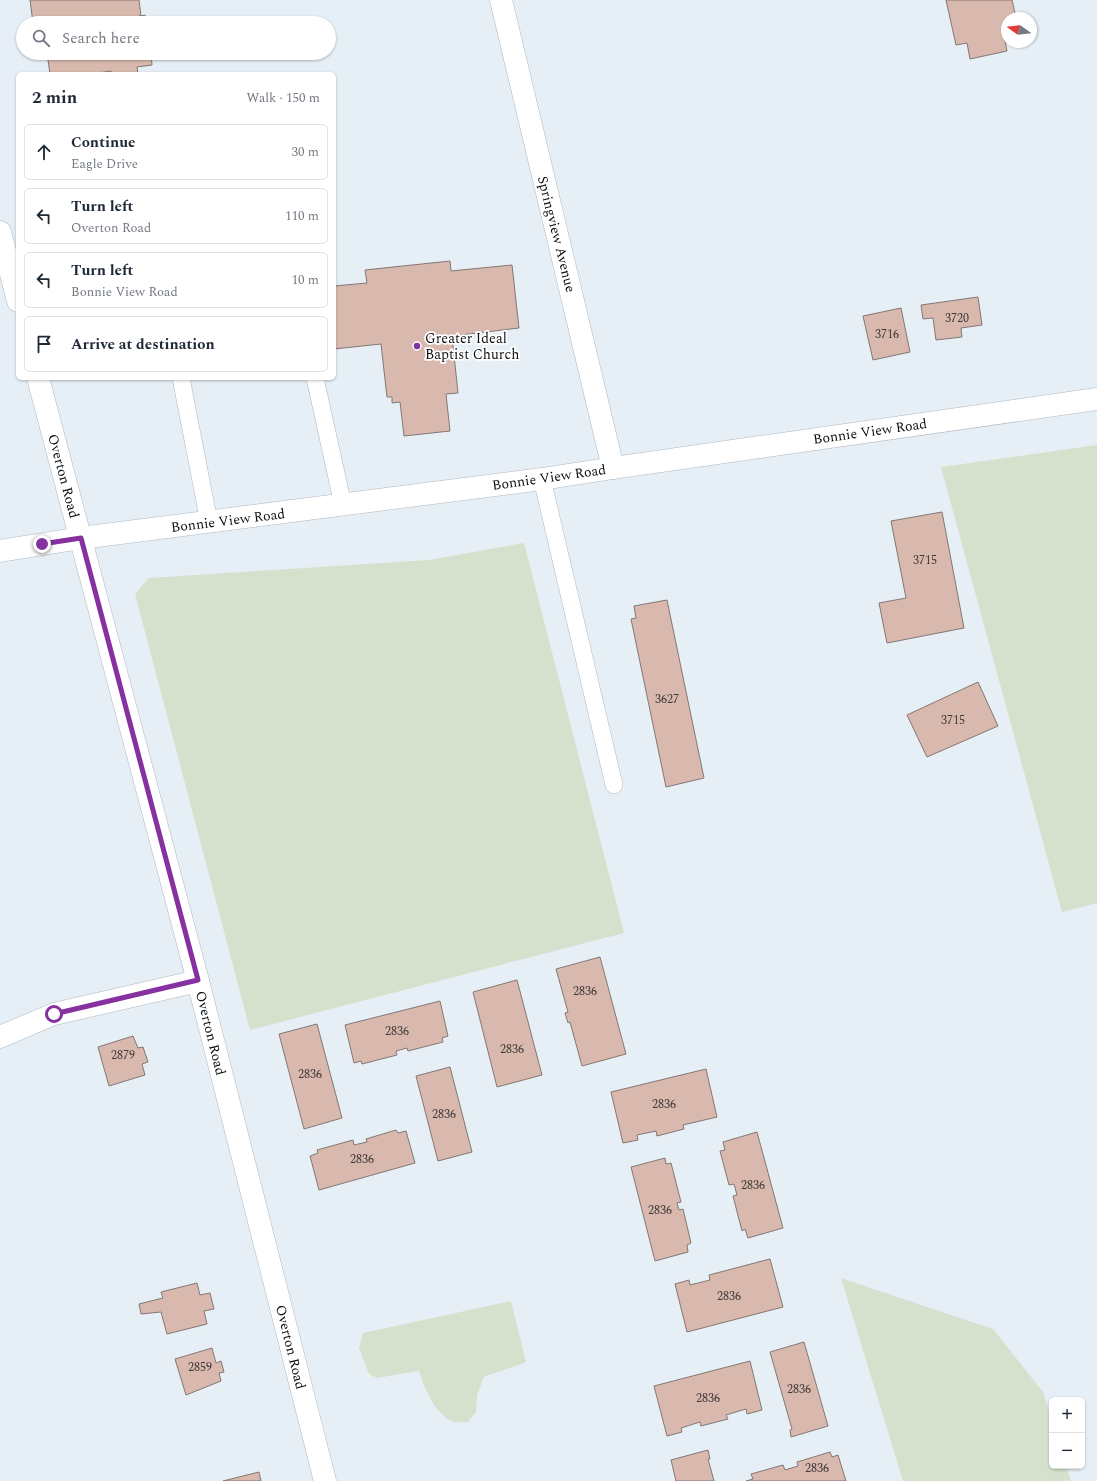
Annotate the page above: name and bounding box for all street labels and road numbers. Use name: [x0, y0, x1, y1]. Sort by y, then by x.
street label: Springview Avenue: [532, 174, 581, 295]
street label: Bonnie View Road: [812, 413, 929, 450]
street label: Overton Road: [42, 432, 85, 521]
street label: Bonnie View Road: [491, 459, 608, 496]
street label: Bonnie View Road: [170, 503, 287, 538]
street label: Overton Road: [190, 989, 231, 1078]
street label: Overton Road: [270, 1303, 311, 1392]

